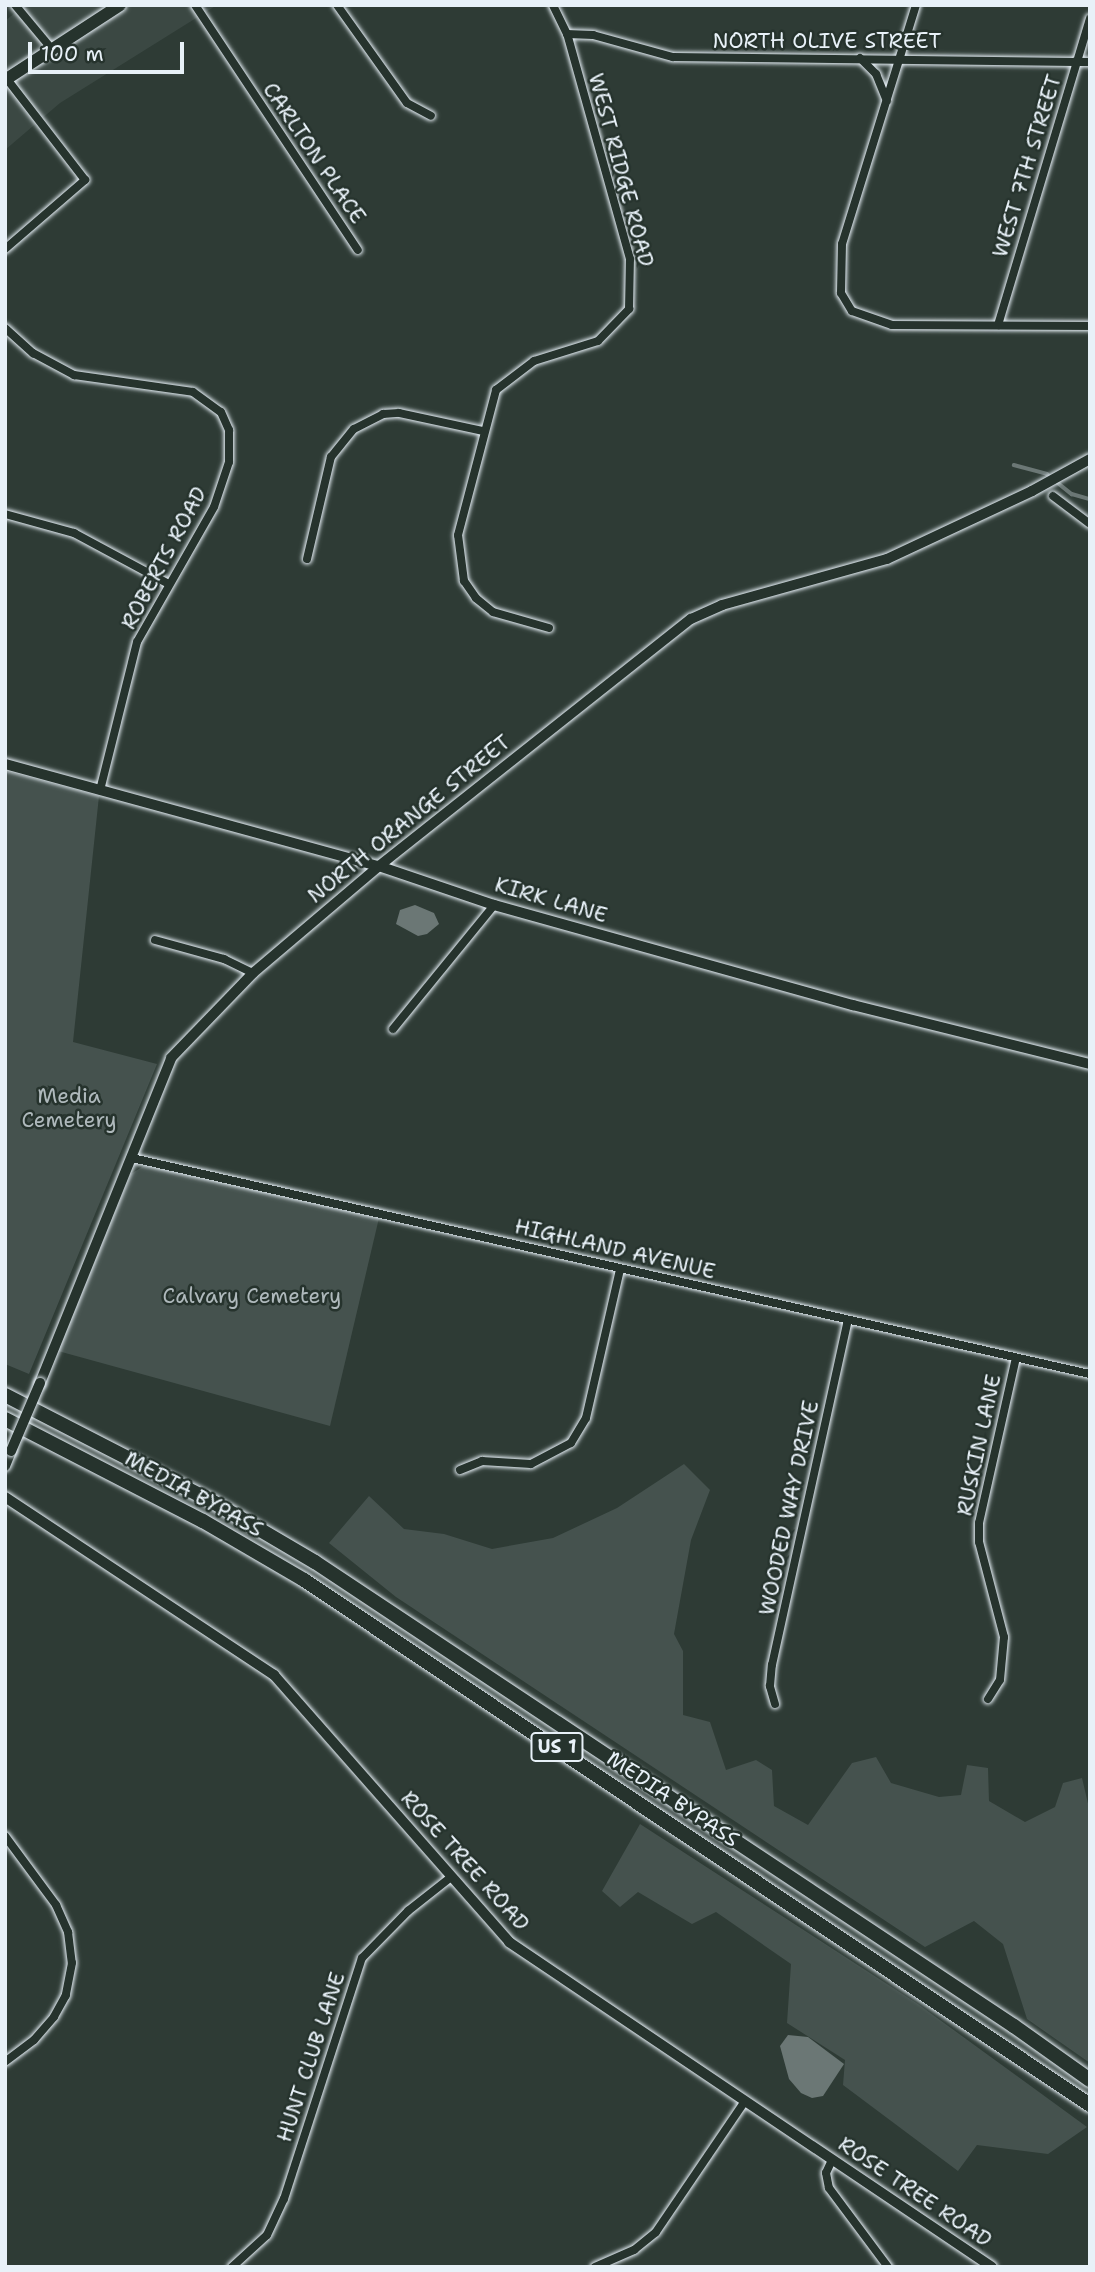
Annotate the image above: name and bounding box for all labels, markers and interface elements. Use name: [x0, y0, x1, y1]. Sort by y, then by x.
scale bar: [32, 28, 187, 72]
street label: NORTH OLIVE STREET: [712, 28, 942, 54]
text: 100 m: [41, 40, 104, 68]
street label: WEST RIDGE ROAD: [583, 70, 659, 270]
street label: WEST 7TH STREET: [987, 72, 1067, 260]
street label: CARLTON PLACE: [258, 78, 370, 228]
street label: ROBERTS ROAD: [116, 482, 212, 634]
street label: NORTH ORANGE STREET: [303, 729, 515, 909]
street label: KIRK LANE: [492, 872, 610, 928]
park label: Media Cemetery: [21, 1083, 117, 1133]
street label: HIGHLAND AVENUE: [512, 1214, 718, 1284]
park label: Calvary Cemetery: [163, 1283, 341, 1309]
street label: RUSKIN LANE: [952, 1372, 1006, 1518]
street label: WOODED WAY DRIVE: [754, 1398, 824, 1618]
street label: MEDIA BYPASS: [120, 1446, 268, 1542]
road number: US 1: [529, 1732, 585, 1763]
street label: MEDIA BYPASS: [602, 1745, 744, 1853]
street label: ROSE TREE ROAD: [396, 1786, 534, 1936]
street label: HUNT CLUB LANE: [272, 1969, 350, 2145]
street label: ROSE TREE ROAD: [834, 2131, 996, 2253]

